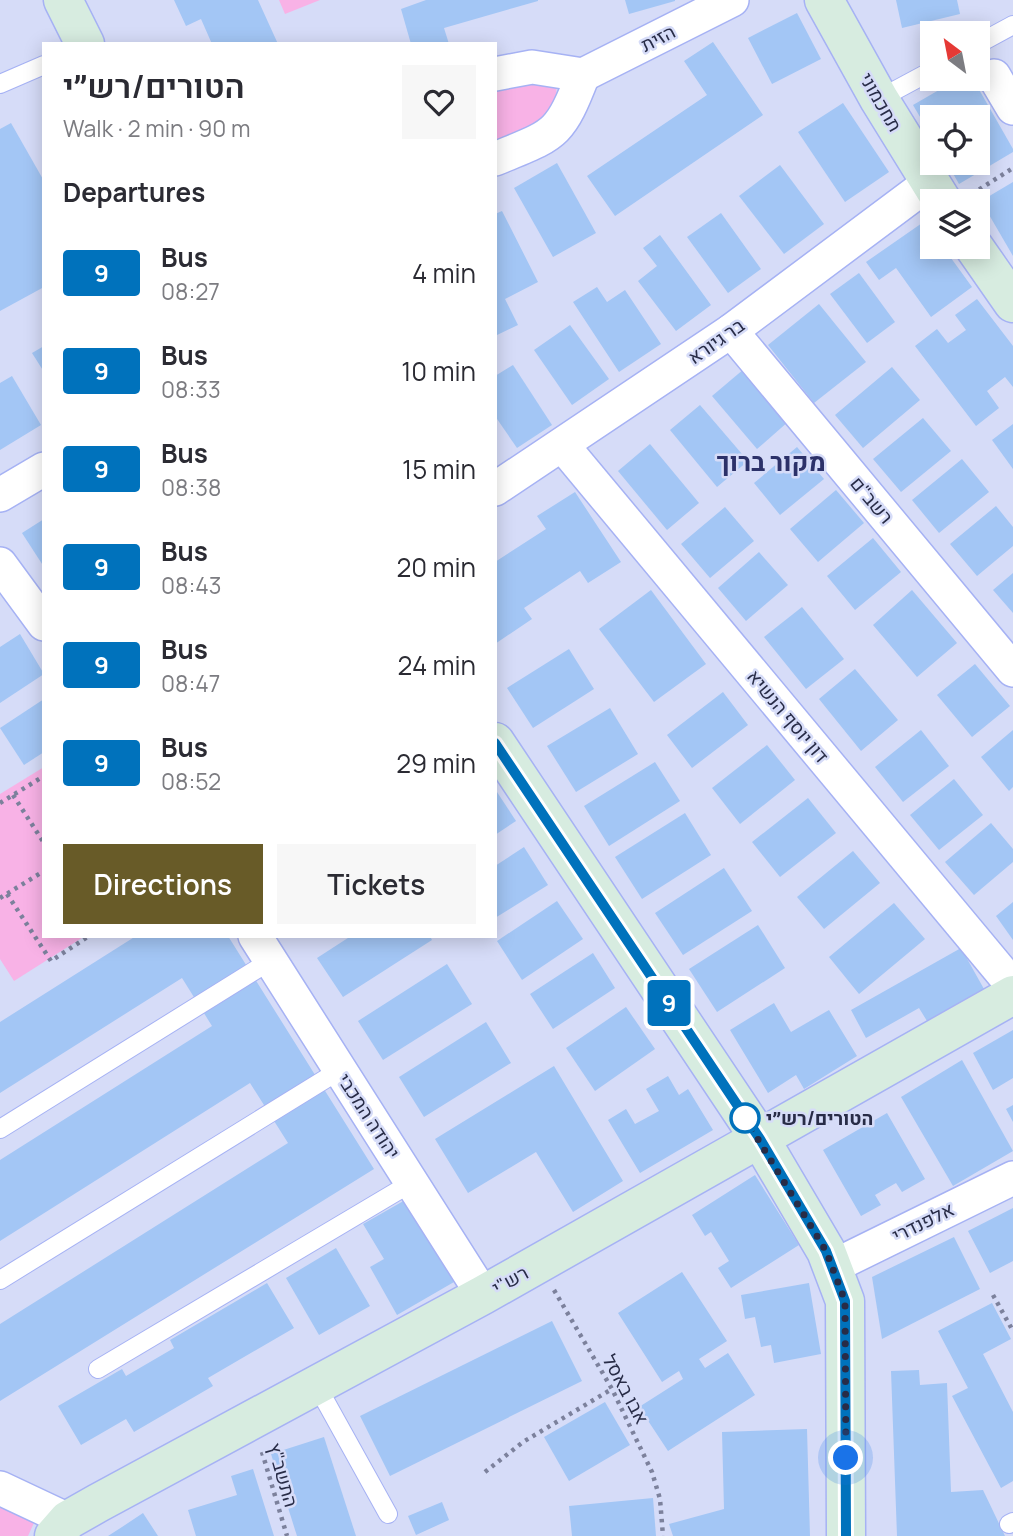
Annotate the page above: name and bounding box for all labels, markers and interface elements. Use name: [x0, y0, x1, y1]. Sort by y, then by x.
street label: הזית: [636, 18, 680, 58]
north arrow: [920, 21, 990, 91]
map controls: [920, 21, 990, 259]
text: הטורים/רש״י: [63, 63, 245, 108]
button: heart: [402, 65, 476, 139]
street label: תחכמוני: [854, 68, 908, 136]
button: locate: [920, 105, 990, 175]
text: Walk · 2 min · 90 m: [63, 112, 251, 144]
text: Departures: [63, 174, 205, 210]
button: layers: [920, 189, 990, 259]
text: Bus: [161, 239, 208, 275]
text: 4 min: [412, 255, 476, 291]
text: 9: [94, 256, 109, 289]
text: 08:27: [161, 275, 220, 307]
street label: בר גיורא: [683, 312, 749, 370]
text: Bus: [161, 337, 208, 373]
text: 10 min: [401, 353, 476, 389]
text: 9: [94, 354, 109, 387]
text: 08:33: [161, 373, 221, 405]
text: Bus: [161, 435, 208, 471]
district label: מקור ברוך: [716, 443, 826, 479]
text: 15 min: [402, 451, 476, 487]
text: 9: [94, 452, 109, 485]
text: 08:38: [161, 471, 221, 503]
street label: רשב"ם: [845, 471, 899, 529]
text: Bus: [161, 533, 208, 569]
text: 20 min: [397, 549, 476, 585]
text: 9: [94, 550, 109, 583]
text: 08:43: [161, 569, 222, 601]
text: Bus: [161, 631, 208, 667]
text: 24 min: [398, 647, 476, 683]
text: 9: [94, 648, 109, 681]
street label: דון יוסף הנשיא: [741, 664, 835, 768]
text: 08:47: [161, 667, 220, 699]
text: Bus: [161, 729, 208, 765]
text: 29 min: [396, 745, 476, 781]
text: 9: [94, 746, 109, 779]
text: 08:52: [161, 765, 221, 797]
button: Directions: [63, 844, 263, 924]
button: Tickets: [277, 844, 476, 924]
line badge: 9: [646, 980, 692, 1026]
text: 9: [662, 986, 676, 1019]
street label: יהודה המכבי: [332, 1068, 406, 1164]
marker: הטורים/רש״י: [730, 1103, 760, 1133]
place label: הטורים/רש״י: [766, 1105, 873, 1131]
street label: אלפנדרי: [888, 1196, 958, 1248]
street label: רש"י: [487, 1260, 533, 1300]
street label: אבו באסל: [597, 1349, 655, 1429]
street label: התשב"ץ: [261, 1440, 305, 1510]
your location: [828, 1440, 863, 1475]

